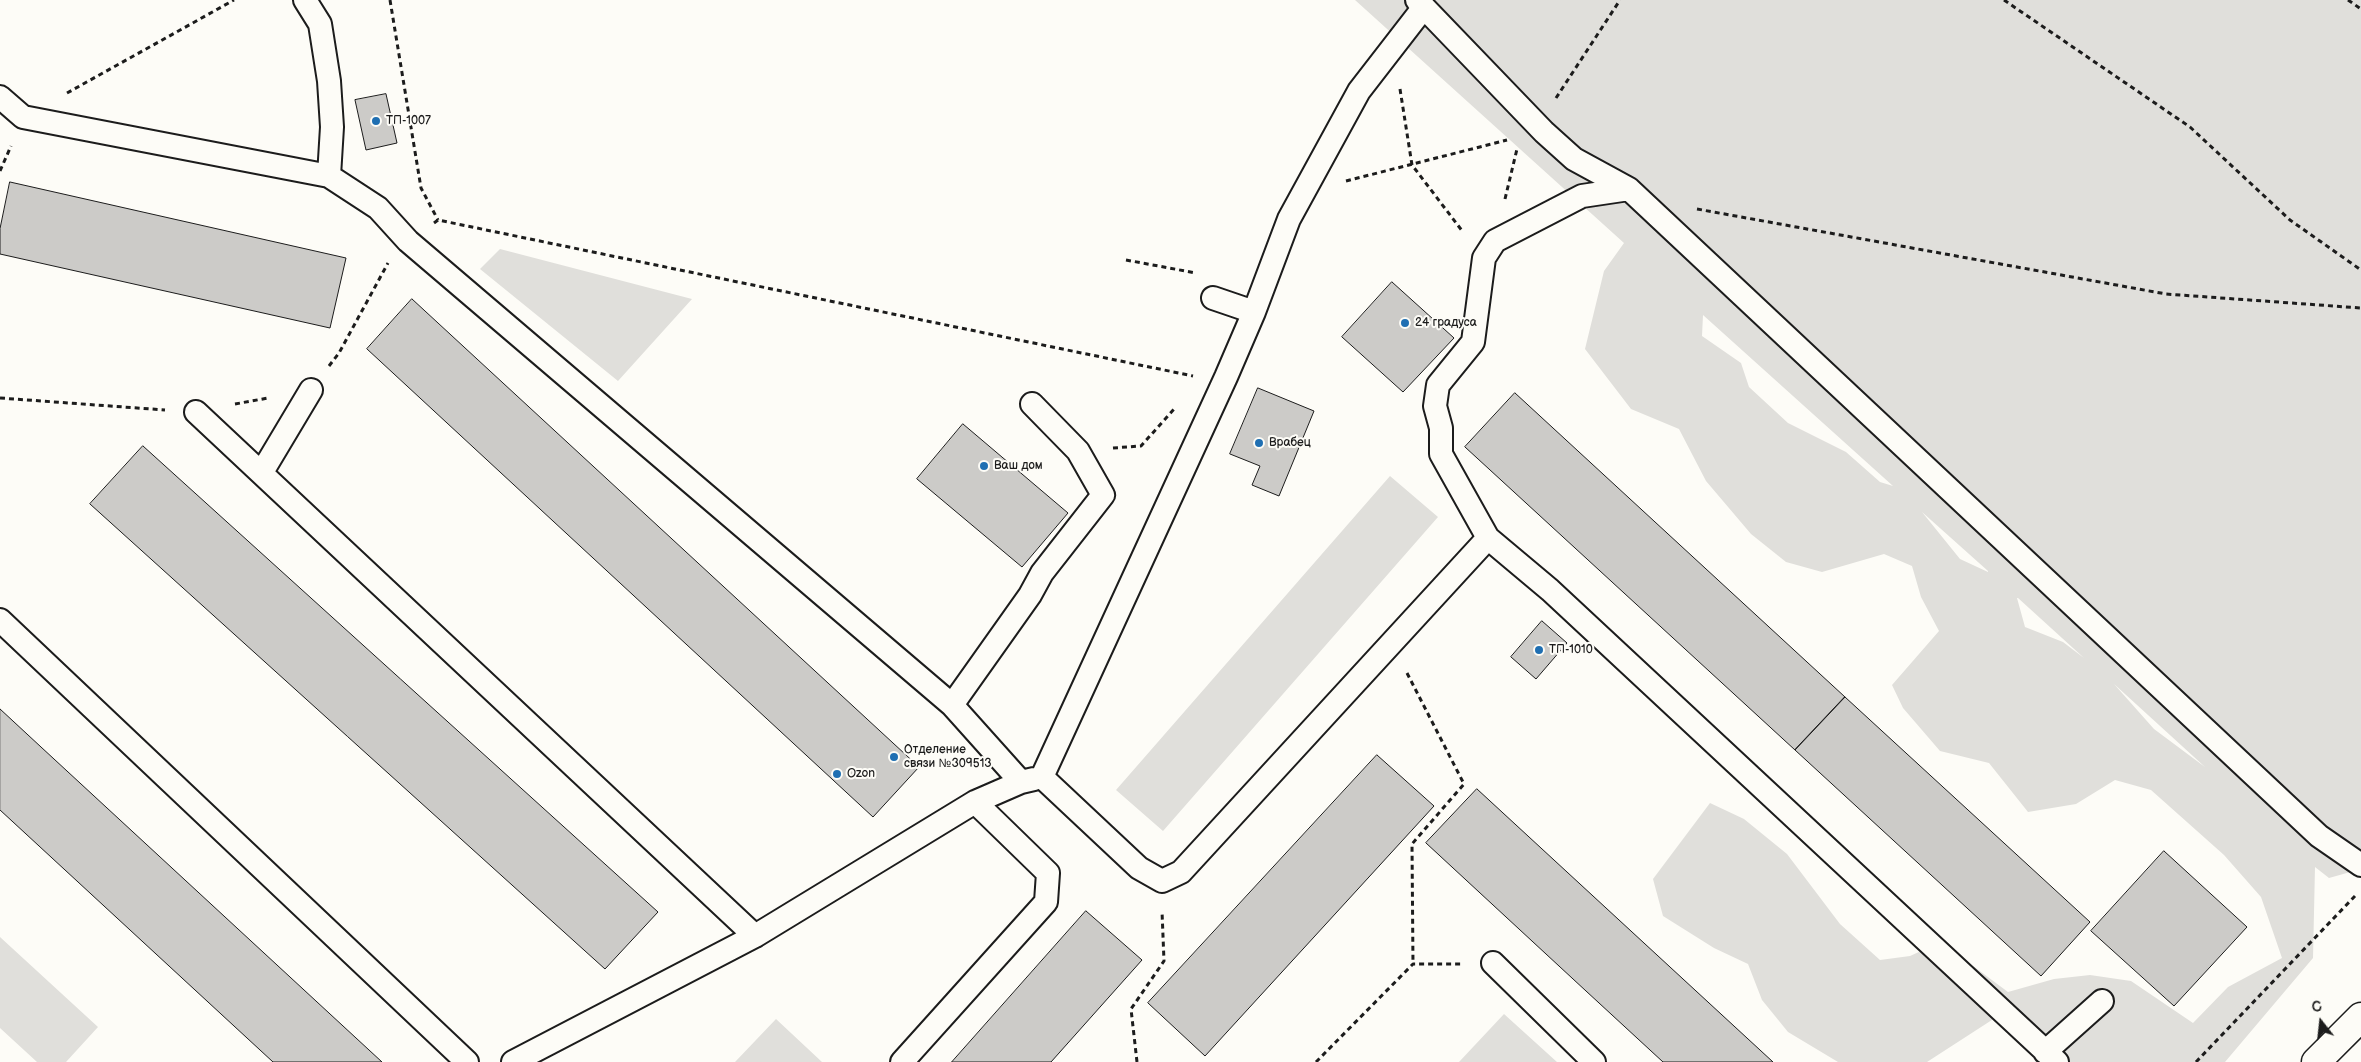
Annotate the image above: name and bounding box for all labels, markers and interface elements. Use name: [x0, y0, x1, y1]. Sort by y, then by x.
place label: ТП-1007: [386, 114, 431, 128]
marker: ТП-1007: [370, 115, 382, 127]
place label: 24 градуса: [1415, 316, 1477, 330]
marker: 24 градуса: [1399, 317, 1411, 329]
place label: Врабец: [1269, 436, 1311, 450]
marker: Врабец: [1253, 437, 1265, 449]
place label: Ваш дом: [994, 459, 1043, 473]
marker: Ваш дом: [978, 460, 990, 472]
place label: ТП-1010: [1549, 643, 1593, 657]
marker: ТП-1010: [1533, 644, 1545, 656]
place label: Отделение связи №309513: [904, 743, 992, 771]
marker: Отделение связи №309513: [888, 751, 900, 763]
place label: Ozon: [847, 767, 875, 781]
marker: Ozon: [831, 768, 843, 780]
north arrow: [2296, 997, 2346, 1047]
text: С: [2310, 998, 2324, 1017]

